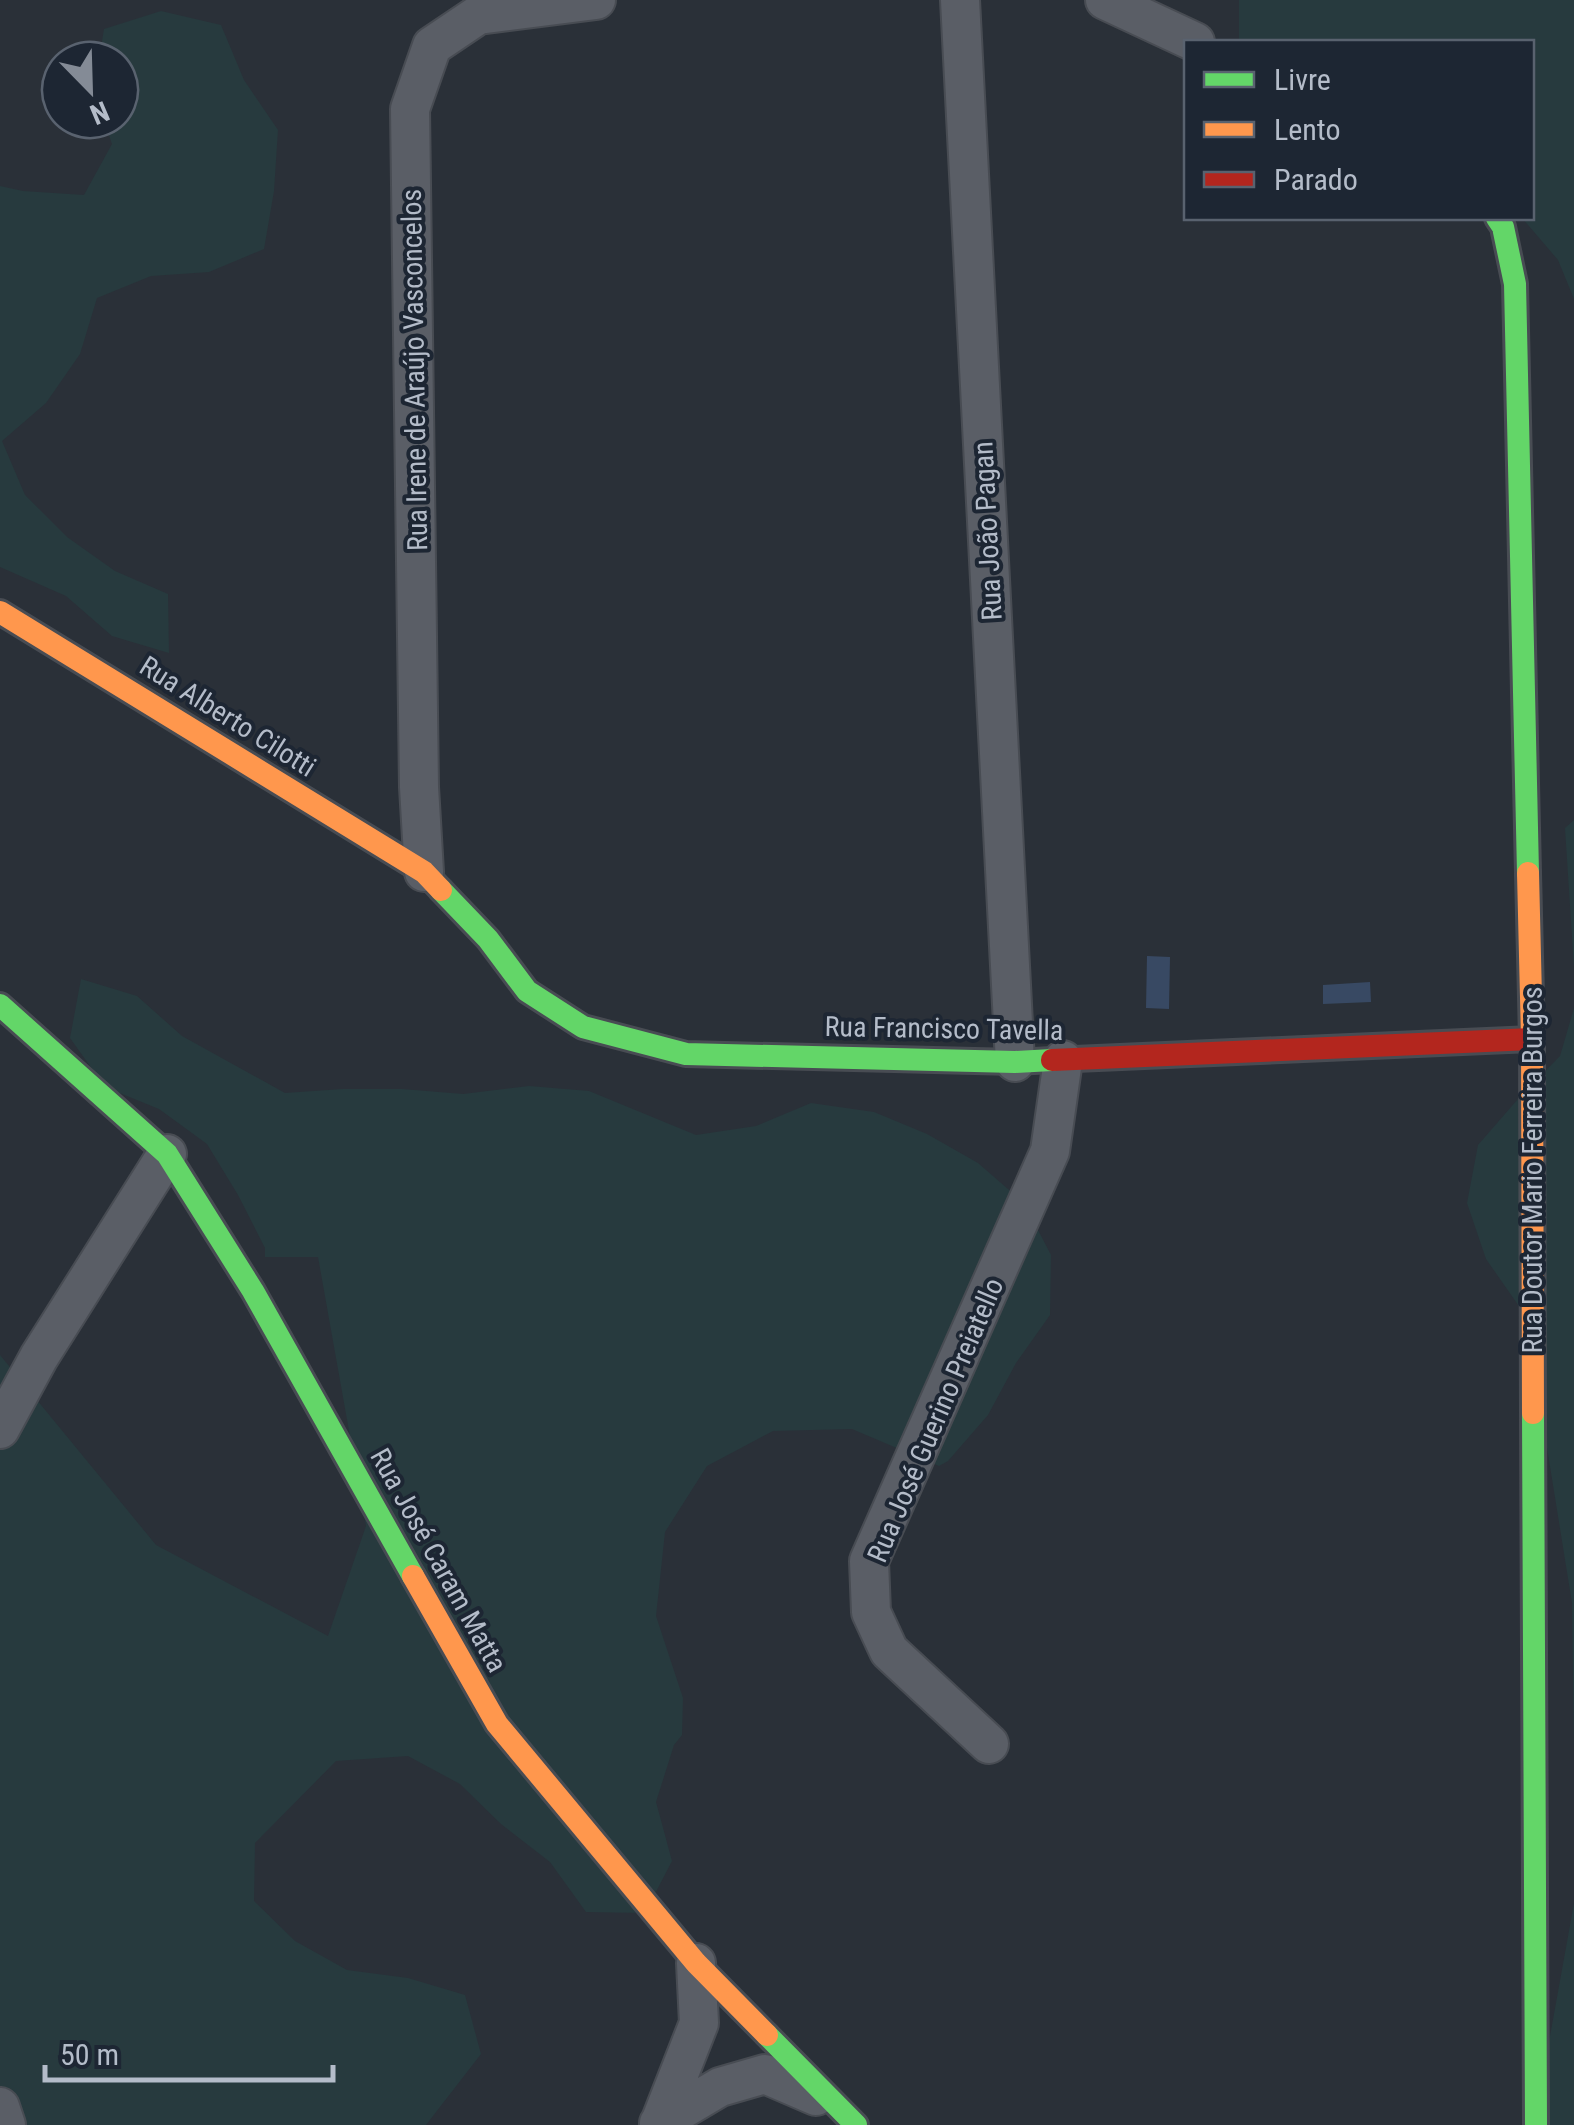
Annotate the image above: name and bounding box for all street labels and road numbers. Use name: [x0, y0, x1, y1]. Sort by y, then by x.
street label: Rua Irene de Araújo Vasconcelos: [395, 189, 434, 551]
street label: Rua João Pagan: [966, 441, 1009, 621]
street label: Rua Alberto Cilotti: [134, 649, 322, 784]
street label: Rua Doutor Mario Ferreira Burgos: [1516, 986, 1549, 1354]
street label: Rua Francisco Tavella: [824, 1010, 1064, 1047]
street label: Rua José Guerino Preiatello: [861, 1273, 1010, 1567]
street label: Rua José Caram Matta: [363, 1443, 514, 1678]

